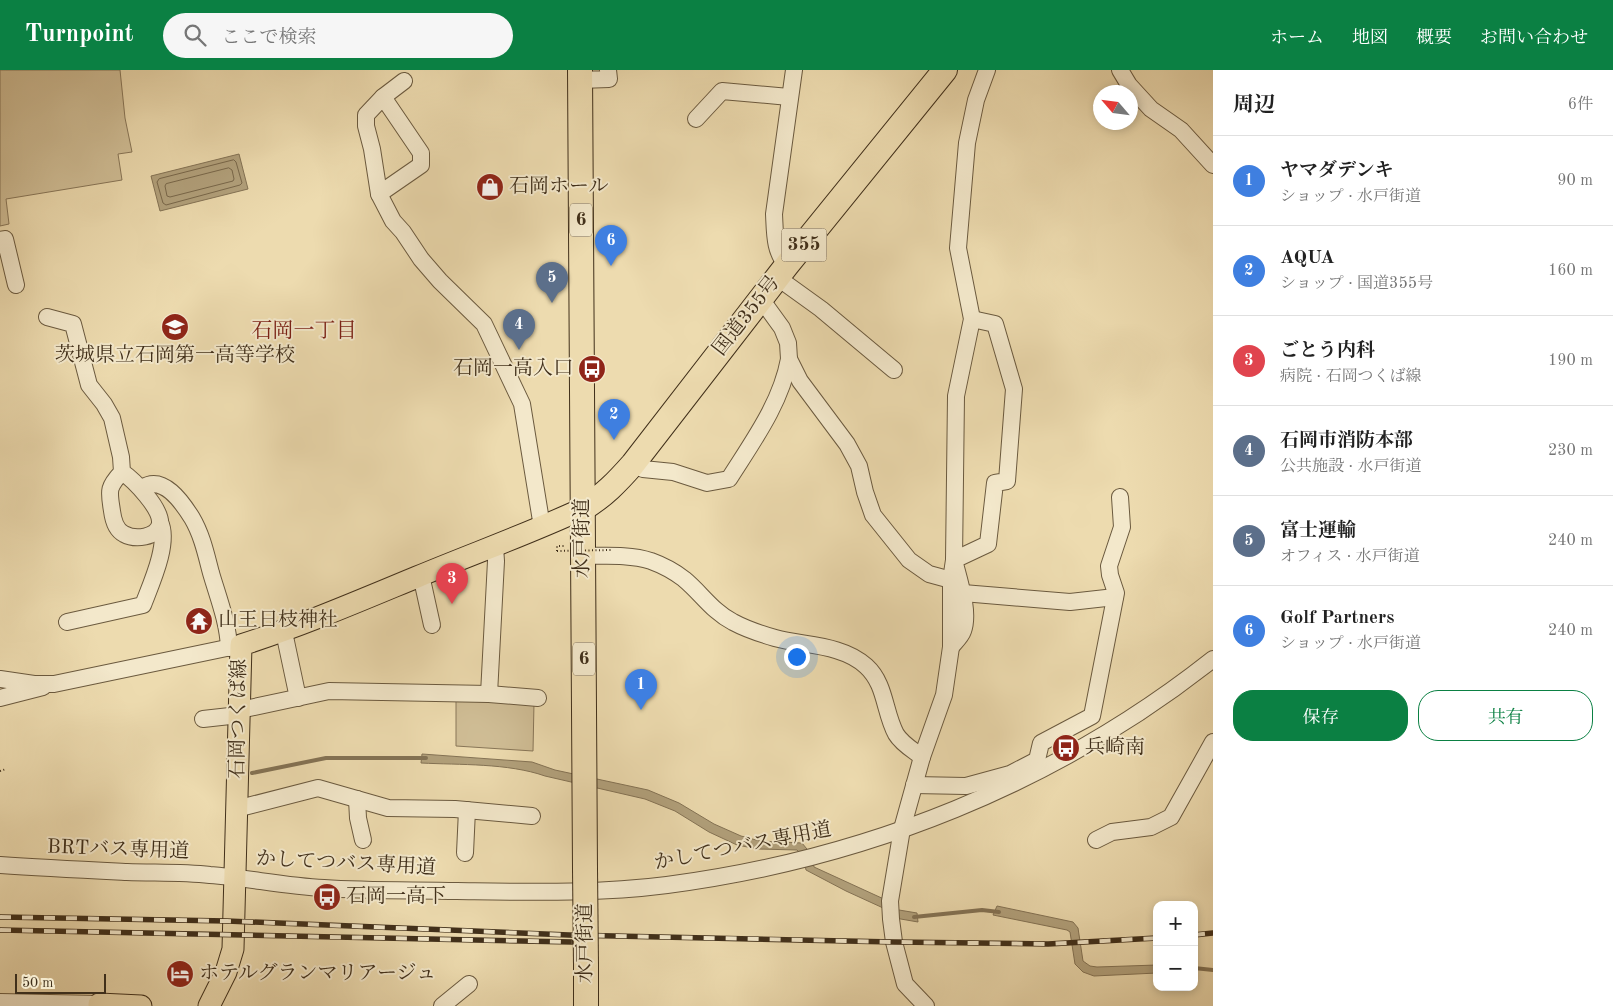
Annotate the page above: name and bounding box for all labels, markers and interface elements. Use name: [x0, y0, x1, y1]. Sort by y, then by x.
search box: [163, 13, 513, 58]
icon: search: [181, 21, 209, 49]
text: Turnpoint: [25, 23, 133, 47]
text: ここで検索: [221, 29, 317, 48]
text: ホーム: [1270, 29, 1324, 47]
text: 地図: [1352, 29, 1388, 47]
text: 概要: [1416, 29, 1452, 47]
text: お問い合わせ: [1480, 29, 1588, 47]
north arrow: [1093, 85, 1138, 130]
text: 周辺: [1233, 95, 1275, 116]
text: 6件: [1568, 97, 1593, 113]
text: ヤマダデンキ: [1280, 162, 1394, 181]
shop icon: 石岡ホール: [475, 172, 505, 202]
text: 1: [1244, 173, 1254, 189]
text: 90 m: [1557, 173, 1593, 189]
place label: 石岡ホール: [509, 175, 609, 197]
text: ショップ · 水戸街道: [1280, 189, 1421, 205]
road number: 6: [570, 204, 592, 236]
pin: 6: [595, 225, 627, 266]
road number: 355: [782, 228, 826, 262]
text: AQUA: [1280, 249, 1335, 268]
pin: 5: [536, 262, 568, 303]
text: 2: [1244, 263, 1254, 279]
text: 160 m: [1548, 263, 1593, 279]
street label: 国道355号: [708, 271, 784, 360]
text: ショップ · 国道355号: [1280, 276, 1433, 292]
pin: 4: [503, 309, 535, 350]
school or university icon: 茨城県立石岡第一高等学校: [160, 312, 190, 342]
district label: 石岡一丁目: [252, 319, 357, 342]
text: ごとう内科: [1280, 342, 1375, 361]
place label: 茨城県立石岡第一高等学校: [55, 344, 295, 366]
text: 3: [1244, 353, 1254, 369]
text: 190 m: [1548, 353, 1593, 369]
bus stop icon: 石岡一高入口: [577, 354, 607, 384]
place label: 石岡一高入口: [453, 357, 573, 379]
text: 病院 · 石岡つくば線: [1280, 369, 1421, 385]
pin: 2: [598, 399, 630, 440]
text: 石岡市消防本部: [1280, 432, 1413, 451]
text: 4: [1244, 443, 1254, 459]
text: 230 m: [1548, 443, 1593, 459]
text: 公共施設 · 水戸街道: [1280, 459, 1421, 475]
street label: 水戸街道: [571, 498, 593, 578]
text: 富士運輸: [1280, 522, 1356, 541]
text: 5: [1244, 533, 1254, 549]
text: 240 m: [1548, 533, 1593, 549]
text: オフィス · 水戸街道: [1280, 549, 1420, 565]
pin: 3: [436, 563, 468, 604]
temple icon: 山王日枝神社: [184, 606, 214, 636]
place label: 山王日枝神社: [218, 609, 338, 631]
text: Golf Partners: [1280, 609, 1394, 628]
text: 6: [1244, 623, 1254, 639]
text: 240 m: [1548, 623, 1593, 639]
text: ショップ · 水戸街道: [1280, 636, 1421, 652]
road number: 6: [573, 642, 595, 676]
your location: [784, 644, 810, 670]
street label: 石岡つくば線: [226, 659, 250, 779]
pin: 1: [625, 669, 657, 710]
button: 保存: [1233, 690, 1408, 741]
button: 共有: [1418, 690, 1593, 741]
bus stop icon: 兵崎南: [1051, 733, 1081, 763]
place label: 兵崎南: [1085, 736, 1145, 758]
street label: かしてつバス専用道: [652, 818, 833, 874]
street label: BRTバス専用道: [46, 836, 190, 862]
street label: かしてつバス専用道: [256, 847, 437, 879]
bus stop icon: 石岡一高下: [312, 882, 342, 912]
place label: 石岡一高下: [346, 885, 446, 907]
map controls: [1153, 901, 1198, 991]
button: +: [1153, 901, 1198, 946]
street label: 水戸街道: [574, 903, 596, 983]
button: −: [1153, 946, 1198, 991]
hotel icon: ホテルグランマリアージュ: [165, 959, 195, 989]
place label: ホテルグランマリアージュ: [199, 962, 436, 984]
scale bar: [15, 971, 106, 994]
text: 50 m: [22, 976, 53, 990]

